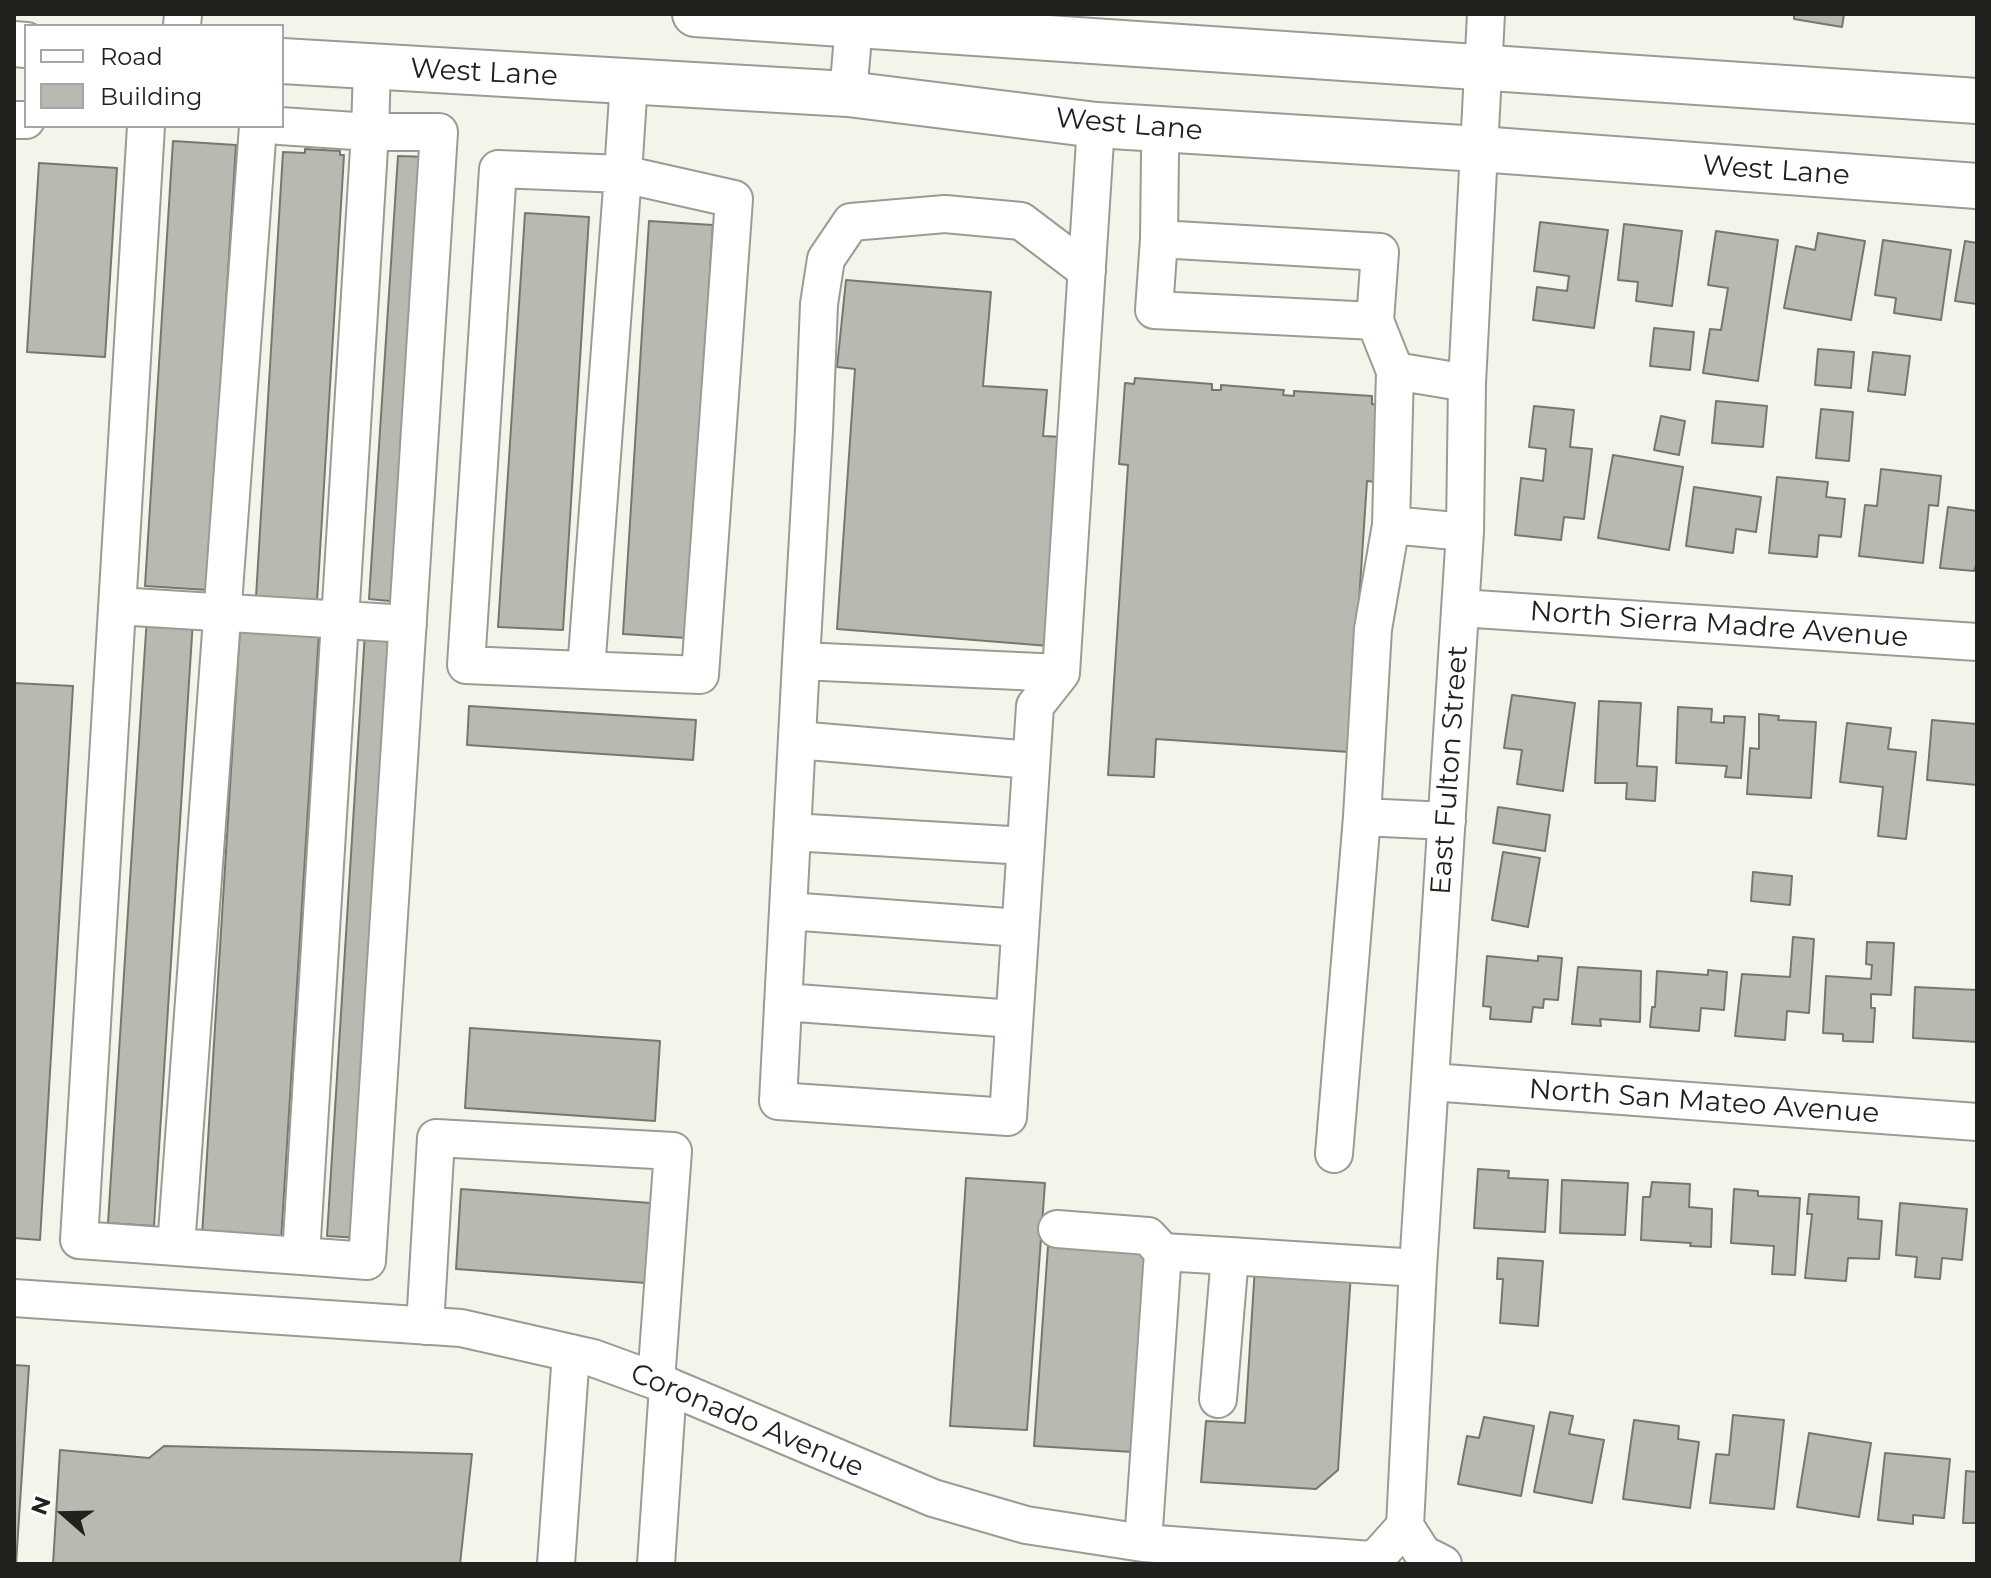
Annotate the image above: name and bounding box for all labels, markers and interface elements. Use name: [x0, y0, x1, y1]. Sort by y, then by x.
legend: [24, 24, 284, 128]
text: Road: [100, 42, 163, 71]
street label: West Lane: [409, 52, 559, 94]
text: Building: [100, 82, 203, 111]
street label: West Lane: [1054, 102, 1204, 148]
street label: West Lane: [1701, 149, 1851, 193]
street label: North Sierra Madre Avenue: [1529, 595, 1909, 655]
street label: East Fulton Street: [1425, 644, 1475, 896]
street label: North San Mateo Avenue: [1528, 1073, 1880, 1131]
street label: Coronado Avenue: [625, 1357, 869, 1485]
north arrow: [24, 1474, 104, 1554]
text: N: [25, 1493, 57, 1519]

